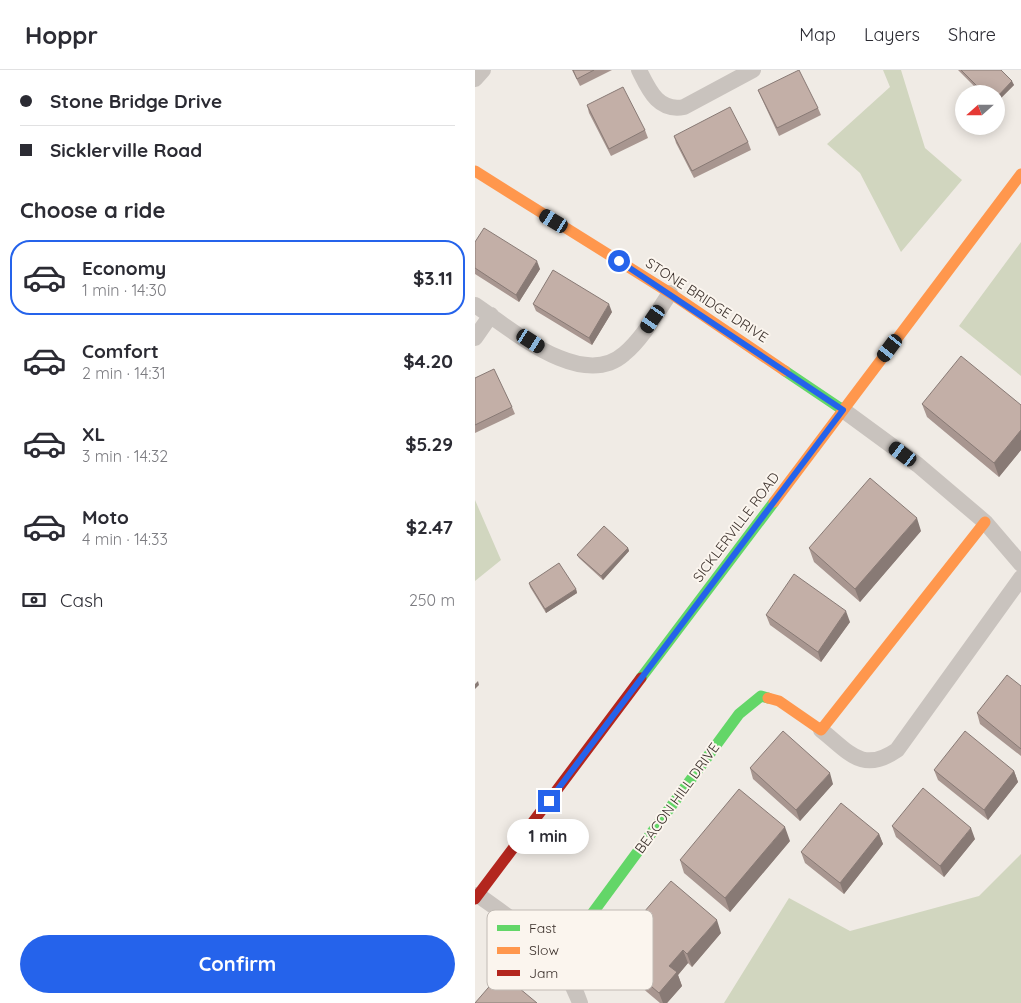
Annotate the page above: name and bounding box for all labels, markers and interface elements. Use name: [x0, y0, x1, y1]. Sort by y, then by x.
text: Hoppr: [25, 20, 98, 50]
text: Map: [799, 23, 836, 46]
text: Layers: [864, 23, 920, 46]
text: Share: [948, 23, 996, 46]
north arrow: [955, 85, 1005, 135]
map controls: [955, 85, 1005, 135]
text: Stone Bridge Drive: [50, 89, 222, 113]
text: Sicklerville Road: [50, 138, 202, 162]
text: Choose a ride: [20, 196, 165, 224]
car: [537, 207, 570, 235]
route start: [608, 250, 630, 272]
street label: STONE BRIDGE DRIVE: [642, 254, 772, 346]
icon: car: [22, 255, 67, 300]
text: Economy: [82, 256, 166, 280]
text: $3.11: [413, 266, 453, 290]
text: 1 min · 14:30: [82, 280, 166, 300]
car: [638, 302, 667, 336]
car: [514, 327, 547, 355]
car: [874, 332, 905, 364]
icon: car: [22, 338, 67, 383]
text: Comfort: [82, 339, 159, 363]
text: $4.20: [403, 349, 453, 373]
text: 2 min · 14:31: [82, 363, 166, 383]
icon: car: [22, 421, 67, 466]
text: XL: [82, 422, 105, 446]
text: $5.29: [405, 432, 453, 456]
car: [886, 439, 919, 469]
text: 3 min · 14:32: [82, 446, 168, 466]
street label: SICKLERVILLE ROAD: [689, 468, 783, 586]
icon: car: [22, 504, 67, 549]
text: Moto: [82, 505, 129, 529]
text: $2.47: [406, 515, 453, 539]
text: 4 min · 14:33: [82, 529, 168, 549]
icon: cash: [20, 586, 48, 614]
text: Cash: [60, 588, 104, 612]
text: 250 m: [409, 590, 455, 610]
street label: BEACON HILL DRIVE: [631, 739, 723, 857]
route end: [538, 790, 560, 812]
callout: 1 min: [508, 818, 590, 854]
text: 1 min: [529, 826, 567, 846]
legend: [487, 910, 653, 990]
text: Fast: [529, 919, 557, 937]
button: Confirm: [20, 935, 455, 993]
text: Slow: [529, 941, 559, 959]
text: Jam: [529, 964, 558, 982]

